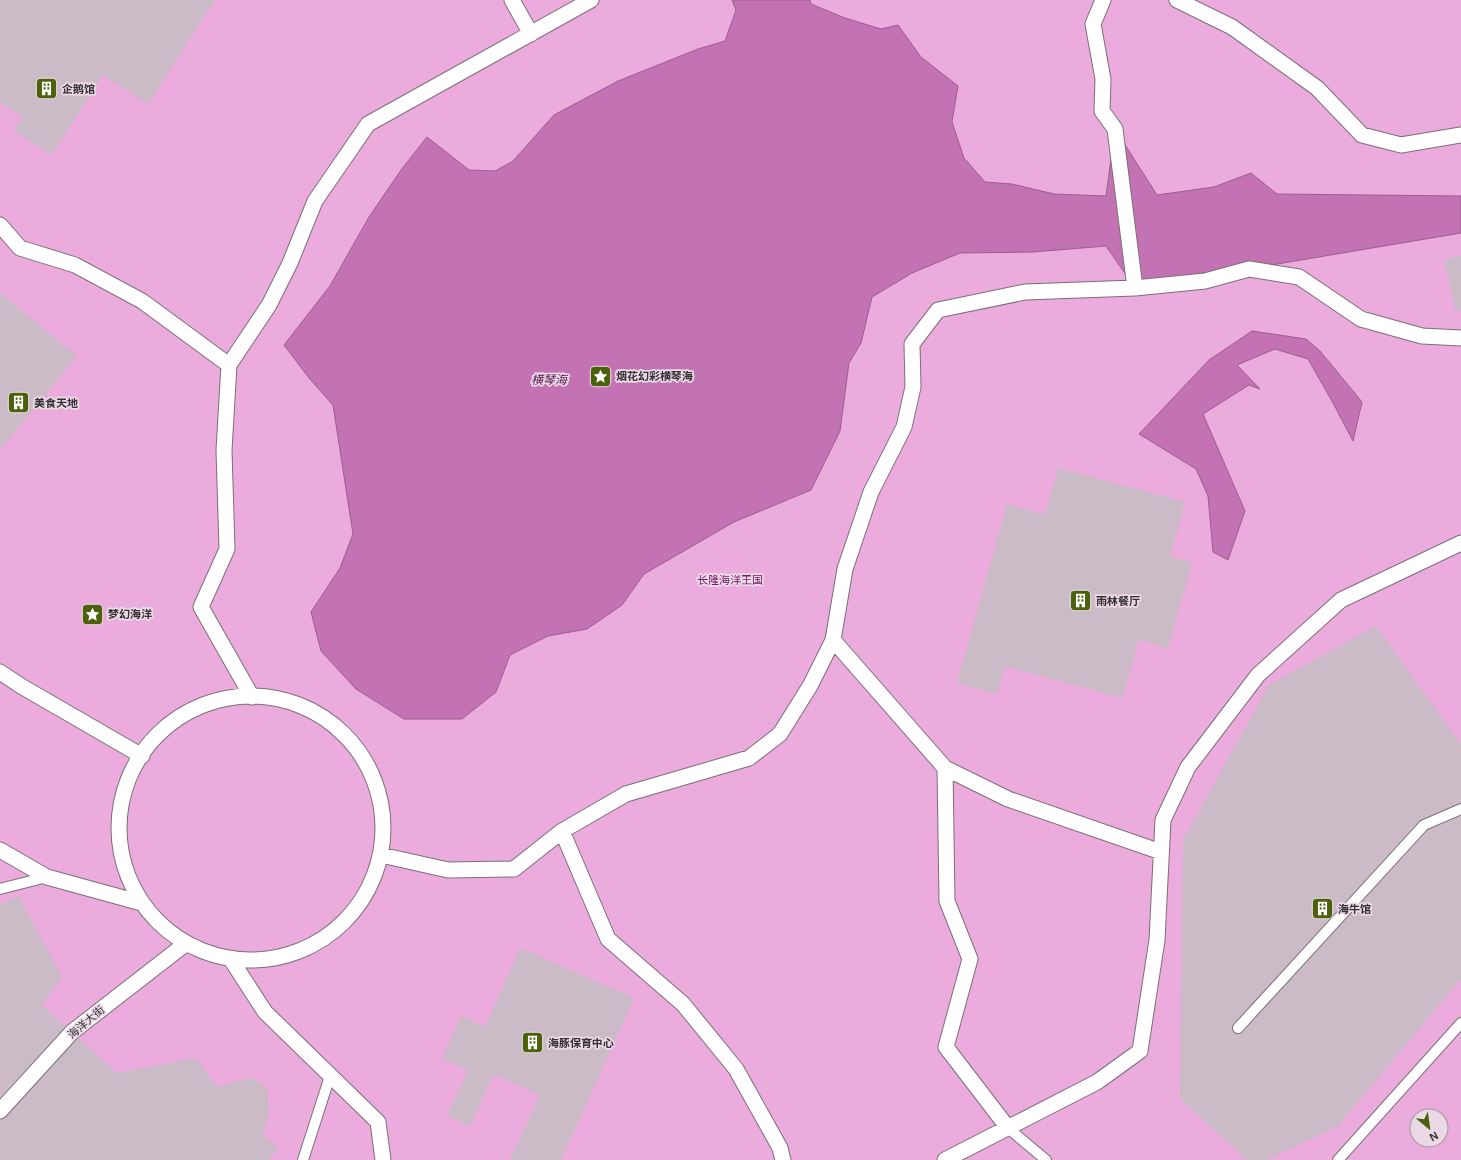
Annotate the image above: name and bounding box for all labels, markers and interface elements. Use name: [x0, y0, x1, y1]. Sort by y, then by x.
building icon: 企鹅馆: [34, 76, 60, 102]
place label: 企鹅馆: [62, 83, 95, 95]
place icon: 烟花幻彩横琴海: [588, 363, 614, 389]
place label: 烟花幻彩横琴海: [616, 370, 693, 382]
water label: 横琴海: [531, 373, 569, 387]
building icon: 美食天地: [6, 390, 32, 416]
place label: 美食天地: [34, 397, 78, 409]
park label: 长隆海洋王国: [697, 574, 763, 586]
building icon: 雨林餐厅: [1068, 588, 1094, 614]
place label: 雨林餐厅: [1096, 595, 1140, 607]
place icon: 梦幻海洋: [80, 601, 106, 627]
place label: 梦幻海洋: [108, 608, 152, 620]
building icon: 海牛馆: [1309, 896, 1335, 922]
place label: 海牛馆: [1338, 903, 1371, 915]
street label: 海洋大街: [65, 1003, 107, 1041]
building icon: 海豚保育中心: [519, 1030, 545, 1056]
place label: 海豚保育中心: [548, 1037, 614, 1049]
north arrow: [1409, 1108, 1449, 1148]
text: N: [1427, 1130, 1440, 1144]

